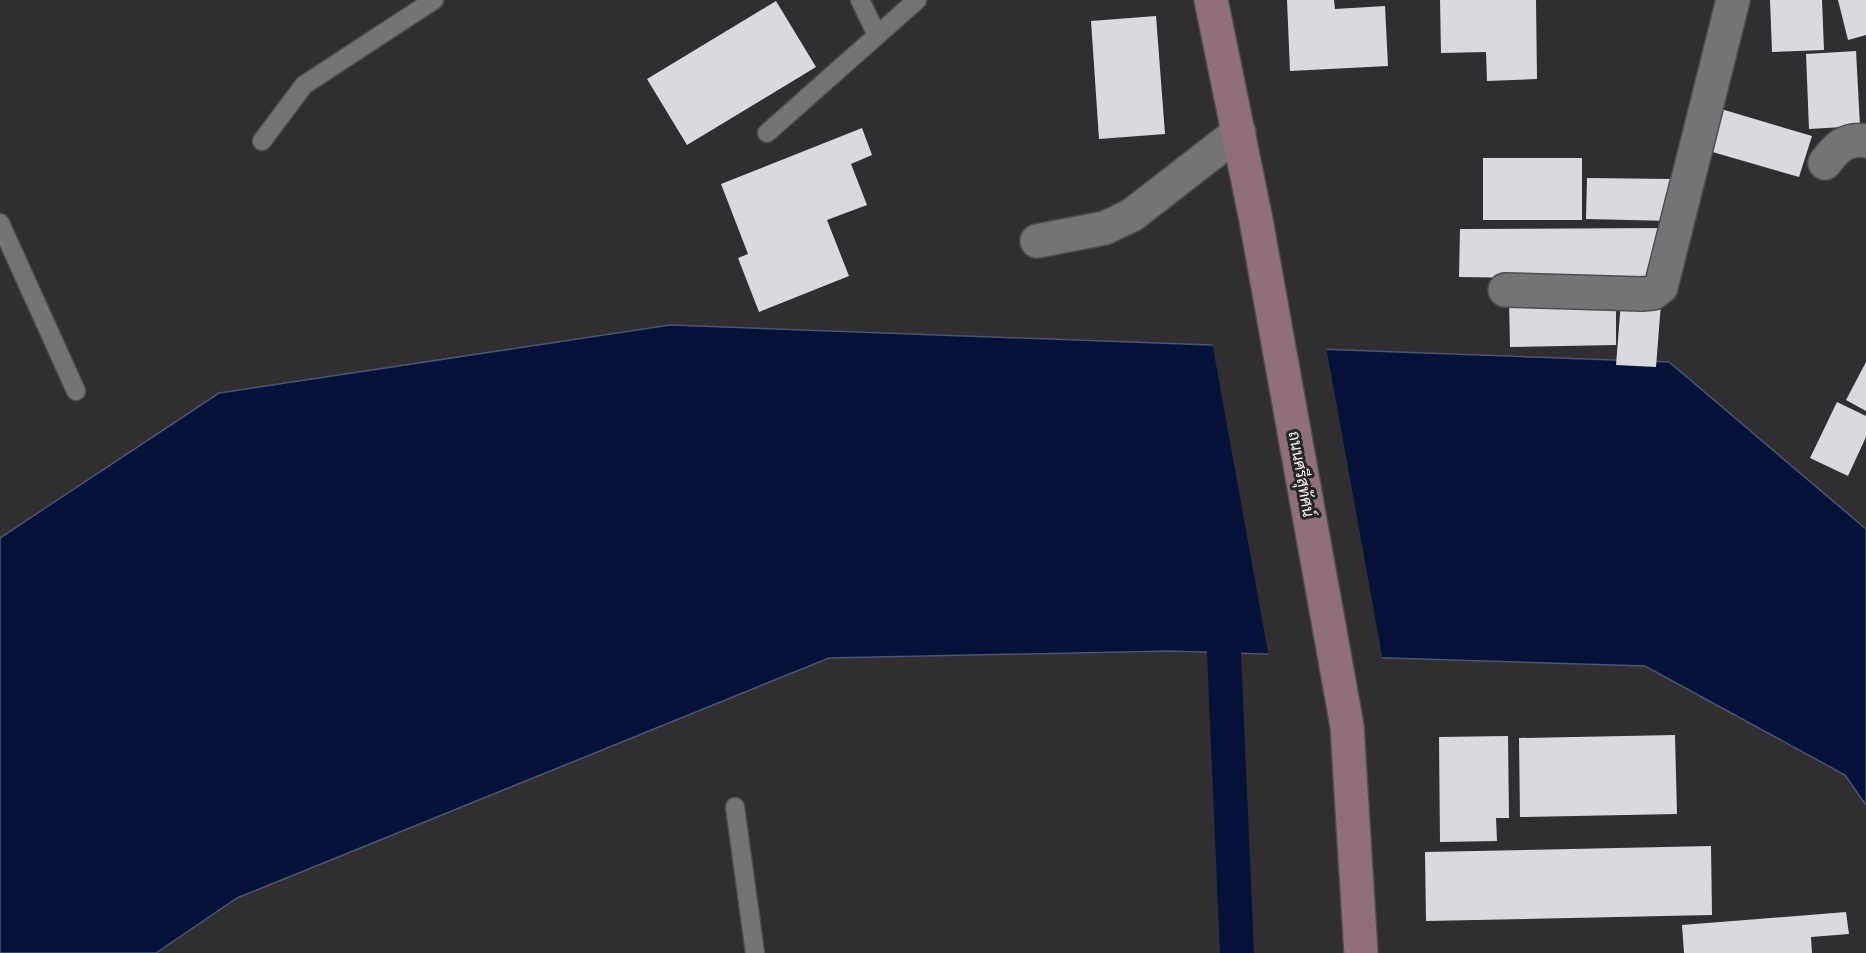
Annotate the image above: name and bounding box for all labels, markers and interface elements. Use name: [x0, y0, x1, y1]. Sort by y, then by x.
street label: ถนนศรีสุทัศน์: [1283, 429, 1321, 519]

